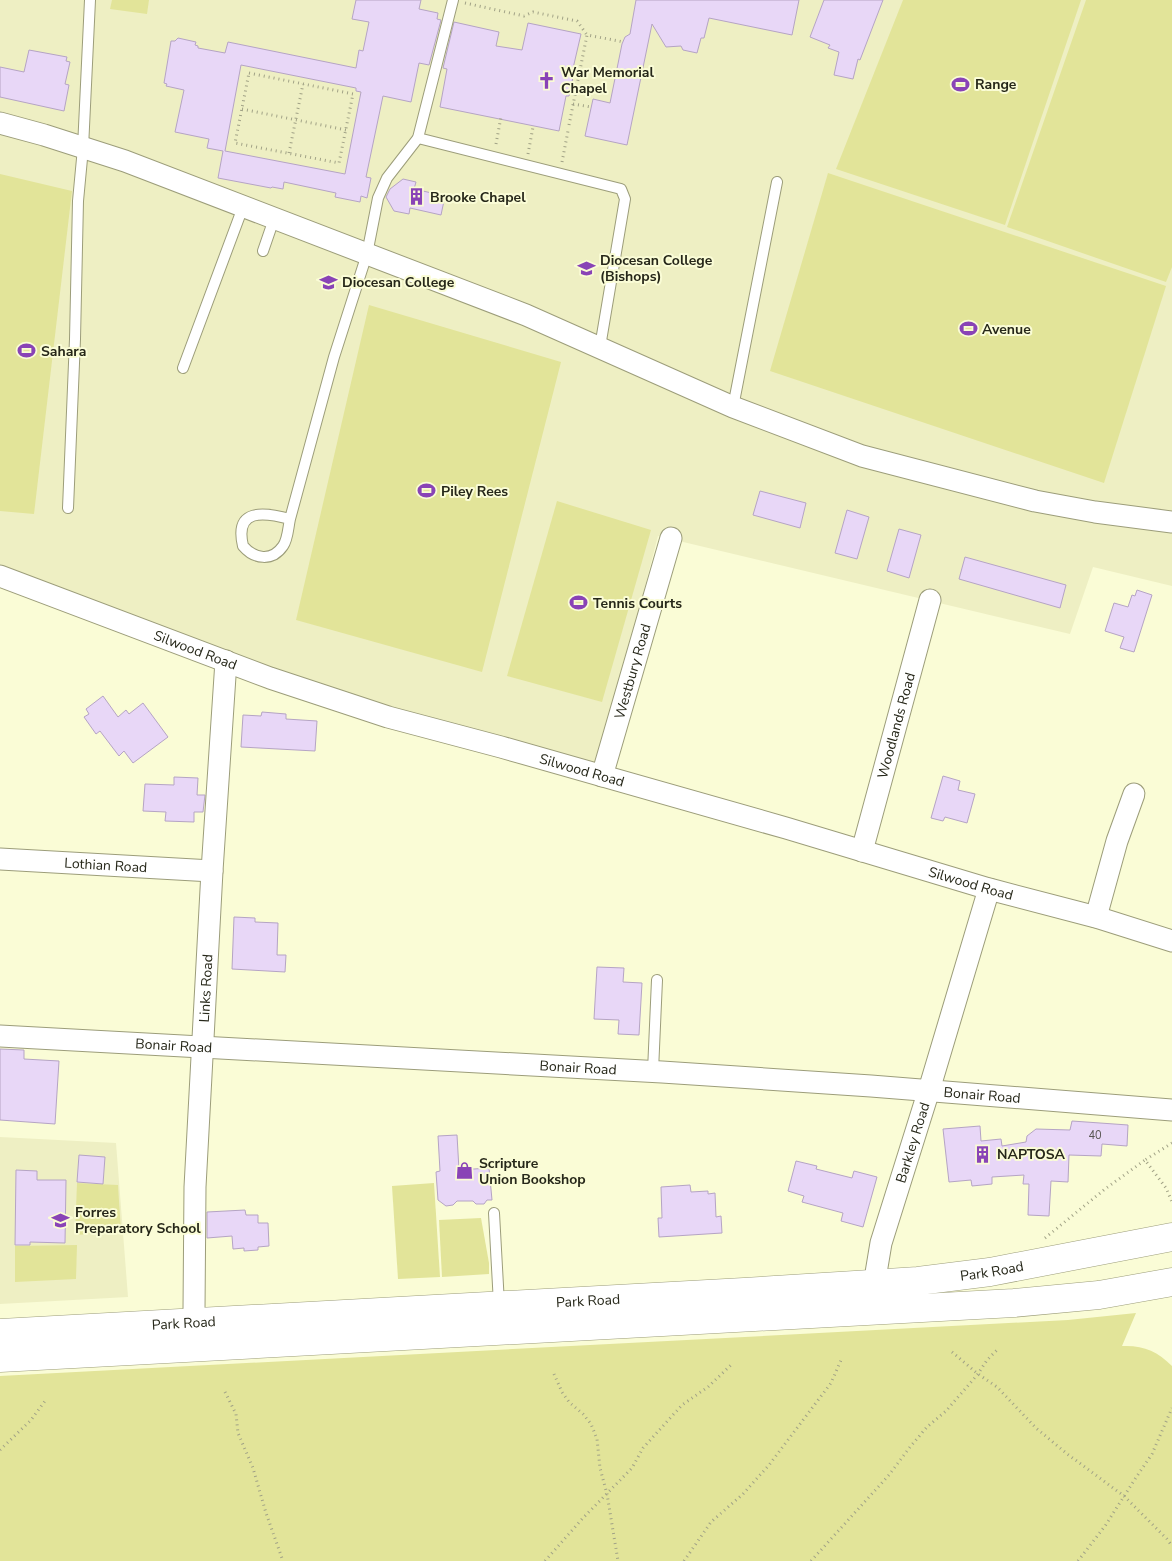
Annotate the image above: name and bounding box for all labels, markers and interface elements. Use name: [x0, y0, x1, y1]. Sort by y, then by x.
place label: War Memorial Chapel: [561, 63, 654, 98]
church icon: War Memorial Chapel: [537, 70, 557, 90]
sports icon: Range: [951, 74, 971, 94]
place label: Range: [975, 75, 1017, 94]
building icon: Brooke Chapel: [406, 187, 426, 207]
place label: Brooke Chapel: [430, 188, 526, 207]
place label: Diocesan College (Bishops): [600, 251, 713, 286]
school or university icon: Diocesan College (Bishops): [576, 258, 596, 278]
school or university icon: Diocesan College: [318, 272, 338, 292]
place label: Diocesan College: [342, 273, 455, 292]
sports icon: Avenue: [958, 319, 978, 339]
place label: Avenue: [982, 320, 1031, 339]
sports icon: Sahara: [17, 341, 37, 361]
place label: Sahara: [41, 342, 86, 361]
sports icon: Piley Rees: [417, 481, 437, 501]
place label: Piley Rees: [441, 482, 508, 501]
sports icon: Tennis Courts: [569, 593, 589, 613]
place label: Tennis Courts: [593, 594, 682, 613]
street label: Westbury Road: [610, 621, 655, 721]
street label: Silwood Road: [151, 626, 240, 674]
street label: Woodlands Road: [873, 670, 919, 781]
street label: Silwood Road: [537, 749, 627, 791]
street label: Lothian Road: [64, 853, 148, 877]
street label: Silwood Road: [926, 862, 1015, 904]
street label: Links Road: [194, 954, 217, 1023]
street label: Bonair Road: [135, 1034, 213, 1057]
street label: Bonair Road: [539, 1056, 617, 1079]
street label: Bonair Road: [943, 1082, 1021, 1107]
street label: Barkley Road: [891, 1100, 934, 1185]
house number: 40: [1088, 1128, 1102, 1143]
building icon: NAPTOSA: [973, 1144, 993, 1164]
place label: NAPTOSA: [997, 1145, 1066, 1164]
place label: Scripture Union Bookshop: [479, 1154, 586, 1189]
shop icon: Scripture Union Bookshop: [455, 1161, 475, 1181]
place label: Forres Preparatory School: [75, 1203, 201, 1238]
school or university icon: Forres Preparatory School: [51, 1210, 71, 1230]
street label: Park Road: [959, 1256, 1025, 1285]
street label: Park Road: [556, 1289, 621, 1312]
street label: Park Road: [151, 1312, 216, 1334]

